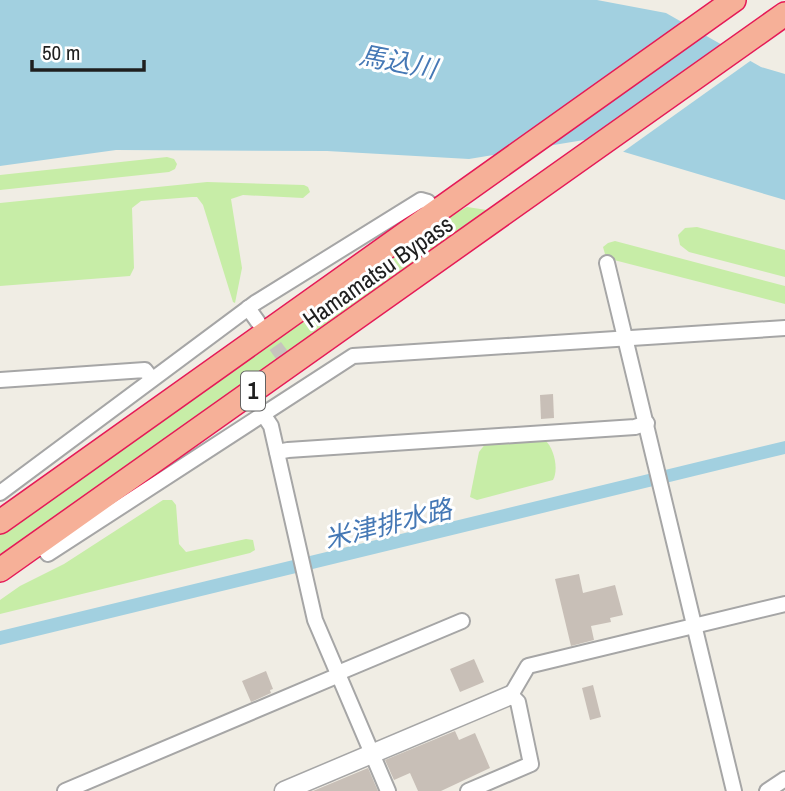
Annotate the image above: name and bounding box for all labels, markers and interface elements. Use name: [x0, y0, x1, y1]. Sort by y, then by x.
scale bar: [32, 28, 144, 72]
water label: 馬込川: [356, 37, 443, 87]
text: 50 m: [42, 38, 80, 67]
street label: Hamamatsu Bypass: [296, 208, 459, 335]
road number: 1: [241, 372, 265, 410]
water label: 米津排水路: [321, 490, 457, 556]

